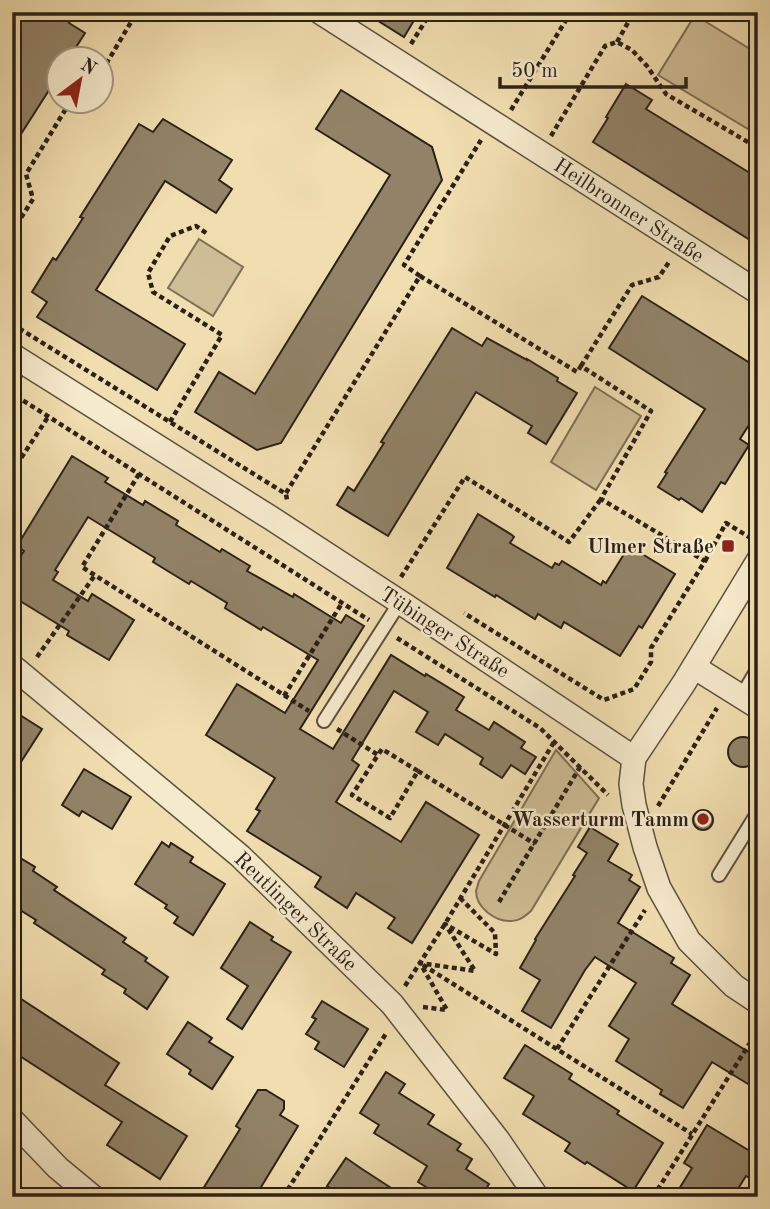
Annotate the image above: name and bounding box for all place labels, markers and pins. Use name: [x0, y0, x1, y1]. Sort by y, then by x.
place label: Ulmer Straße: [587, 537, 714, 558]
marker: Ulmer Straße: [720, 538, 736, 554]
place label: Wasserturm Tamm: [511, 810, 689, 831]
marker: Wasserturm Tamm: [695, 811, 711, 827]

